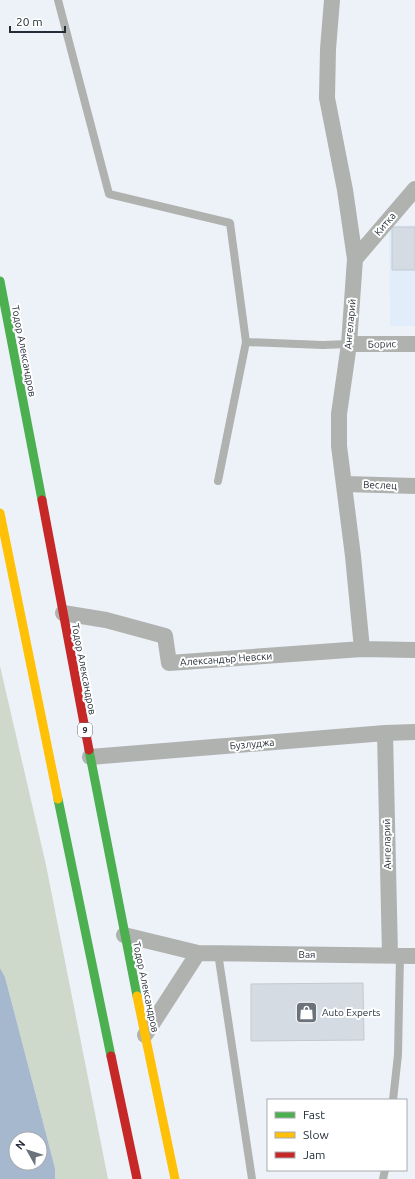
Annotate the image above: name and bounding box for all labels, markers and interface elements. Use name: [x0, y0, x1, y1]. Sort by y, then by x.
scale bar: [10, 8, 65, 34]
text: 20 m: [16, 15, 43, 28]
street label: Китка: [372, 210, 398, 238]
street label: Ангеларий: [342, 298, 358, 350]
street label: Тодор Александров: [10, 305, 38, 397]
street label: Борис: [368, 338, 397, 350]
street label: Веслец: [363, 479, 397, 491]
street label: Тодор Александров: [70, 623, 98, 715]
street label: Александър Невски: [180, 650, 273, 668]
road number: 9: [78, 723, 92, 737]
street label: Бузлуджа: [229, 737, 275, 751]
street label: Ангеларий: [381, 819, 393, 869]
street label: Тодор Александров: [131, 941, 161, 1033]
street label: Вая: [299, 949, 315, 960]
shop icon: Auto Experts: [294, 999, 320, 1025]
place label: Auto Experts: [322, 1007, 380, 1018]
legend: [267, 1099, 407, 1171]
text: Fast: [303, 1108, 325, 1121]
text: Slow: [303, 1128, 329, 1141]
north arrow: [8, 1131, 48, 1171]
text: N: [13, 1138, 27, 1152]
text: Jam: [303, 1148, 325, 1161]

